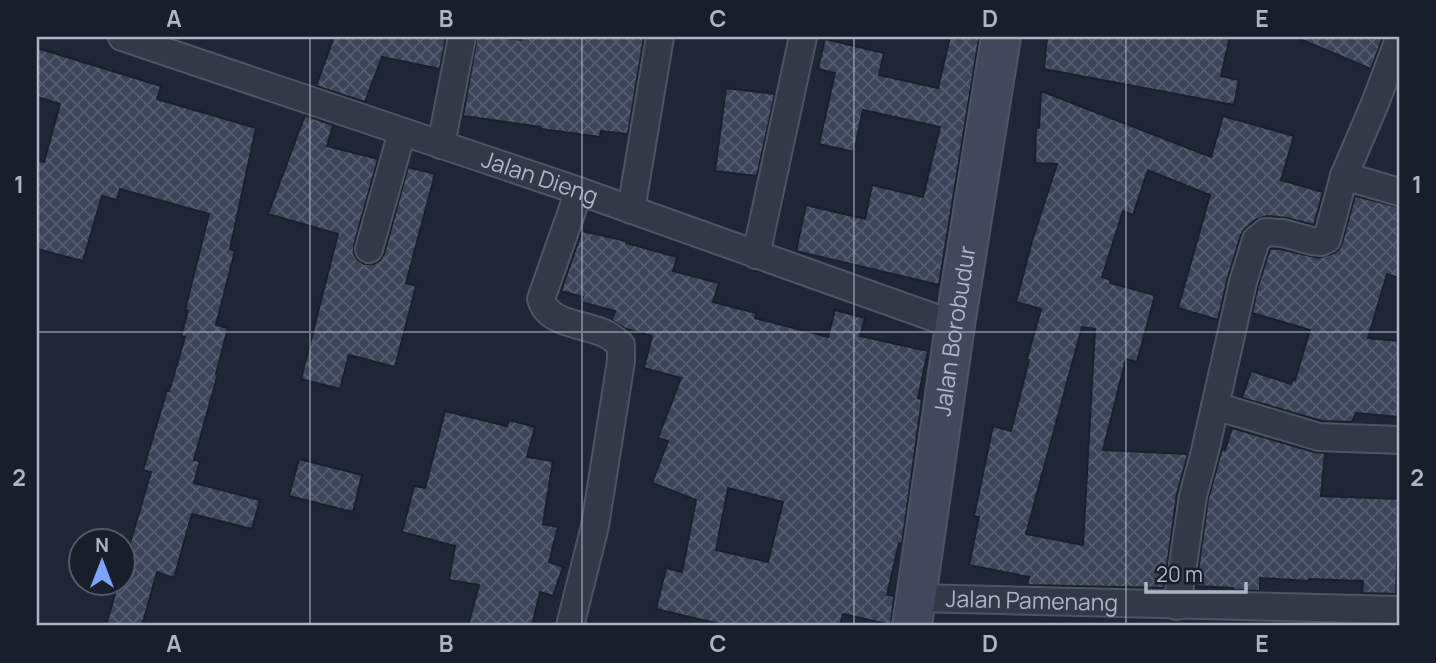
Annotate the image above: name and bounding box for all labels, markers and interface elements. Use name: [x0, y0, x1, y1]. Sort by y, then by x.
text: A: [166, 2, 182, 34]
text: B: [439, 2, 453, 34]
text: C: [710, 2, 727, 34]
text: D: [982, 2, 998, 34]
text: E: [1255, 2, 1269, 34]
street label: Jalan Dieng: [478, 142, 603, 212]
text: 1: [14, 168, 24, 200]
text: 1: [1412, 168, 1422, 200]
street label: Jalan Borobudur: [925, 243, 982, 418]
text: 2: [12, 461, 26, 493]
text: 2: [1410, 461, 1424, 493]
north arrow: [66, 526, 136, 596]
text: N: [95, 532, 109, 558]
scale bar: [1146, 551, 1245, 595]
text: 20 m: [1156, 560, 1203, 588]
street label: Jalan Pamenang: [945, 582, 1119, 618]
text: A: [166, 627, 182, 659]
text: B: [439, 627, 453, 659]
text: C: [710, 627, 727, 659]
text: D: [982, 627, 998, 659]
text: E: [1255, 627, 1269, 659]

